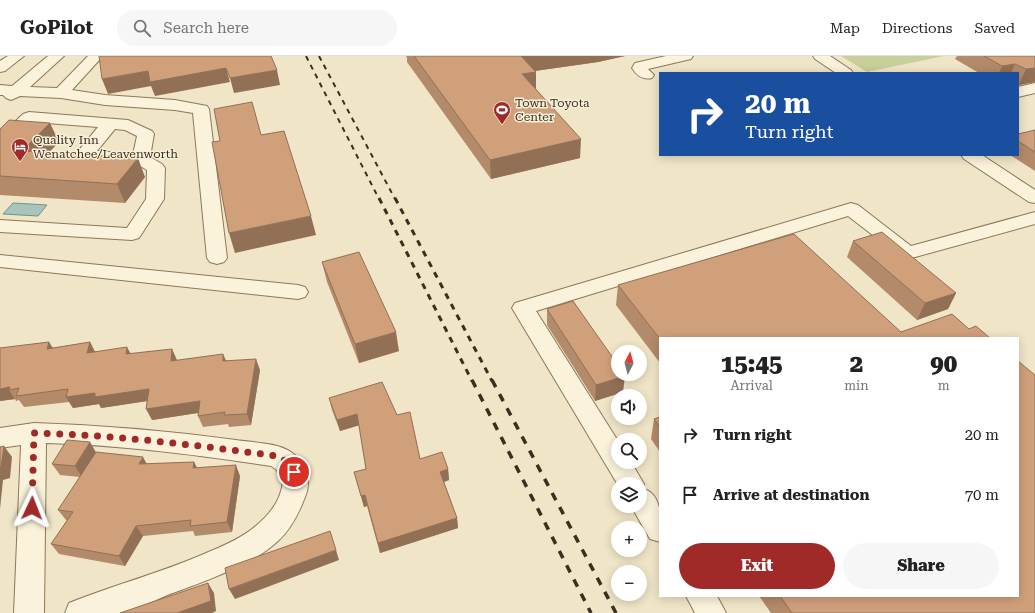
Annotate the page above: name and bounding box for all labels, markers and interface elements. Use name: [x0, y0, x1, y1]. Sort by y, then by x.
search box: [117, 10, 397, 46]
text: GoPilot: [20, 16, 93, 39]
icon: search: [131, 17, 153, 39]
text: Search here: [163, 19, 249, 37]
text: Map: [830, 20, 860, 36]
text: Directions: [882, 20, 952, 36]
text: Saved: [974, 20, 1015, 36]
text: 20 m: [745, 87, 810, 120]
icon: right: [679, 88, 731, 140]
place label: Town Toyota Center: [515, 96, 590, 124]
sports icon: Town Toyota Center: [492, 100, 512, 125]
text: Turn right: [745, 121, 833, 142]
place label: Quality Inn Wenatchee/Leavenworth: [33, 133, 178, 161]
hotel icon: Quality Inn Wenatchee/Leavenworth: [10, 137, 30, 162]
north arrow: [611, 345, 647, 381]
map controls: [611, 345, 647, 601]
text: 15:45: [721, 350, 782, 378]
text: 2: [850, 350, 863, 378]
text: 90: [930, 350, 957, 378]
text: Arrival: [730, 378, 773, 393]
text: min: [844, 378, 869, 393]
text: m: [938, 378, 950, 393]
button: sound: [611, 389, 647, 425]
icon: right: [679, 424, 701, 446]
text: Turn right: [713, 426, 792, 444]
text: 20 m: [965, 426, 999, 444]
button: search: [611, 433, 647, 469]
pin: [277, 455, 311, 489]
icon: arrive: [283, 461, 305, 483]
button: layers: [611, 477, 647, 513]
icon: arrive: [679, 484, 701, 506]
text: Arrive at destination: [713, 486, 869, 504]
text: 70 m: [965, 486, 999, 504]
position arrow: [11, 487, 53, 529]
button: +: [611, 521, 647, 557]
button: Exit: [679, 543, 835, 589]
button: Share: [843, 543, 999, 589]
button: −: [611, 565, 647, 601]

